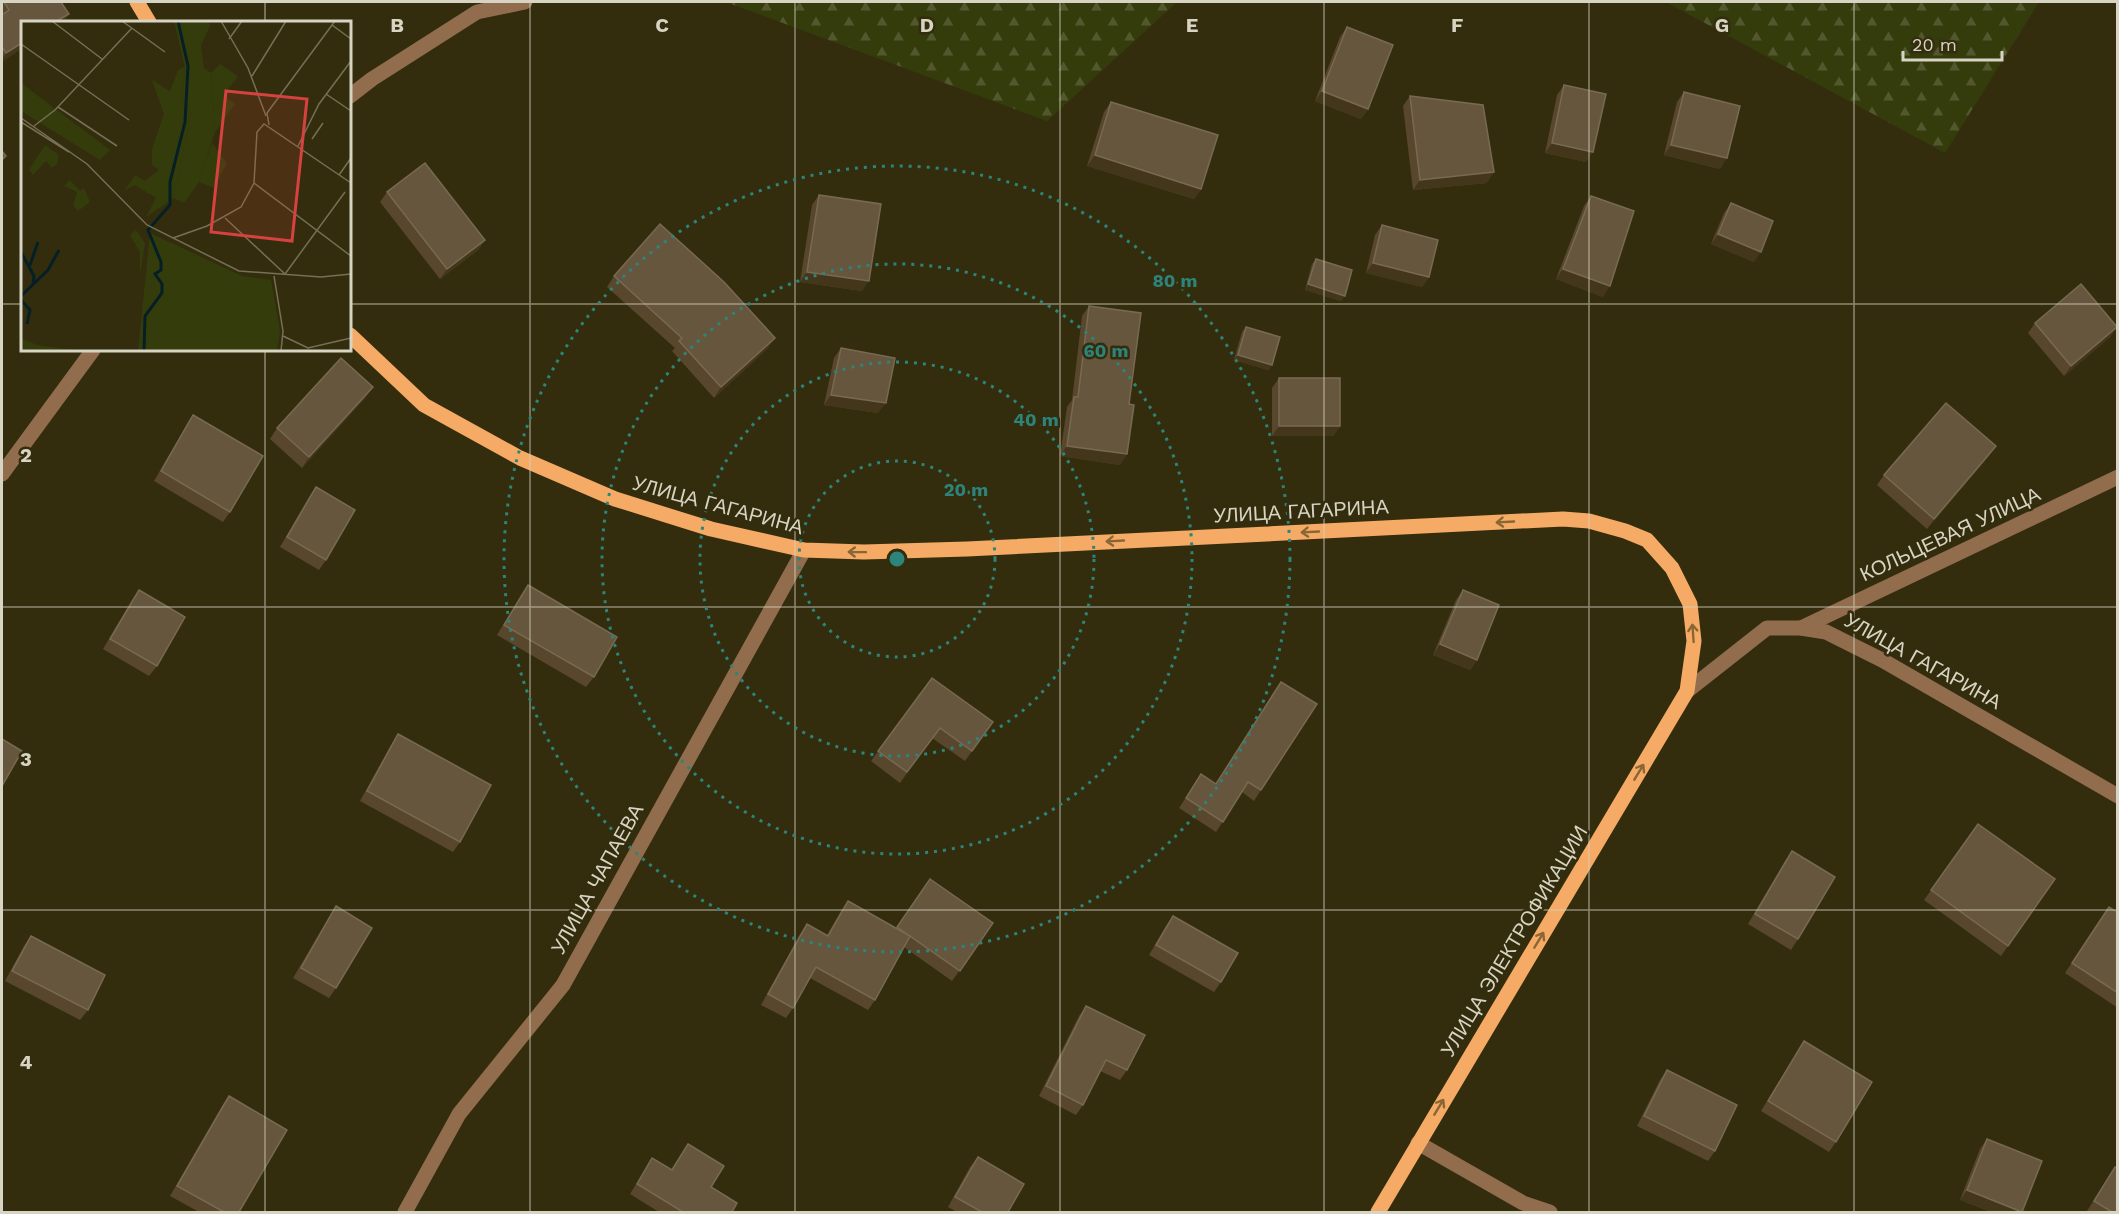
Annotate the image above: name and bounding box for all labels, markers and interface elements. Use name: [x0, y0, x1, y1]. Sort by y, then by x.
text: B: [390, 13, 404, 37]
text: C: [655, 13, 669, 37]
text: D: [920, 13, 934, 37]
text: E: [1186, 13, 1198, 37]
text: F: [1451, 13, 1463, 37]
text: G: [1715, 13, 1729, 37]
inset map: [21, 21, 351, 351]
scale bar: [1903, 24, 2002, 62]
text: 20 m: [1912, 34, 1957, 55]
text: 80 m: [1153, 270, 1197, 291]
text: 60 m: [1084, 340, 1128, 361]
text: 40 m: [1013, 409, 1059, 430]
text: 2: [20, 443, 32, 467]
street label: УЛИЦА ГАГАРИНА: [630, 471, 807, 539]
text: 20 m: [944, 479, 988, 500]
street label: КОЛЬЦЕВАЯ УЛИЦА: [1856, 481, 2045, 586]
street label: УЛИЦА ГАГАРИНА: [1213, 494, 1390, 528]
one-way arrow: [1495, 516, 1515, 527]
one-way arrow: [1300, 526, 1320, 537]
one-way arrow: [1106, 536, 1126, 547]
one-way arrow: [848, 546, 868, 558]
centre of rings: [887, 549, 907, 569]
street label: УЛИЦА ГАГАРИНА: [1840, 608, 2006, 714]
one-way arrow: [1687, 624, 1698, 644]
text: 3: [20, 747, 32, 771]
one-way arrow: [1633, 764, 1645, 781]
street label: УЛИЦА ЧАПАЕВА: [546, 799, 649, 958]
street label: УЛИЦА ЭЛЕКТРОФИКАЦИИ: [1435, 821, 1593, 1061]
one-way arrow: [1533, 932, 1545, 949]
text: 4: [20, 1050, 33, 1074]
one-way arrow: [1434, 1099, 1446, 1116]

